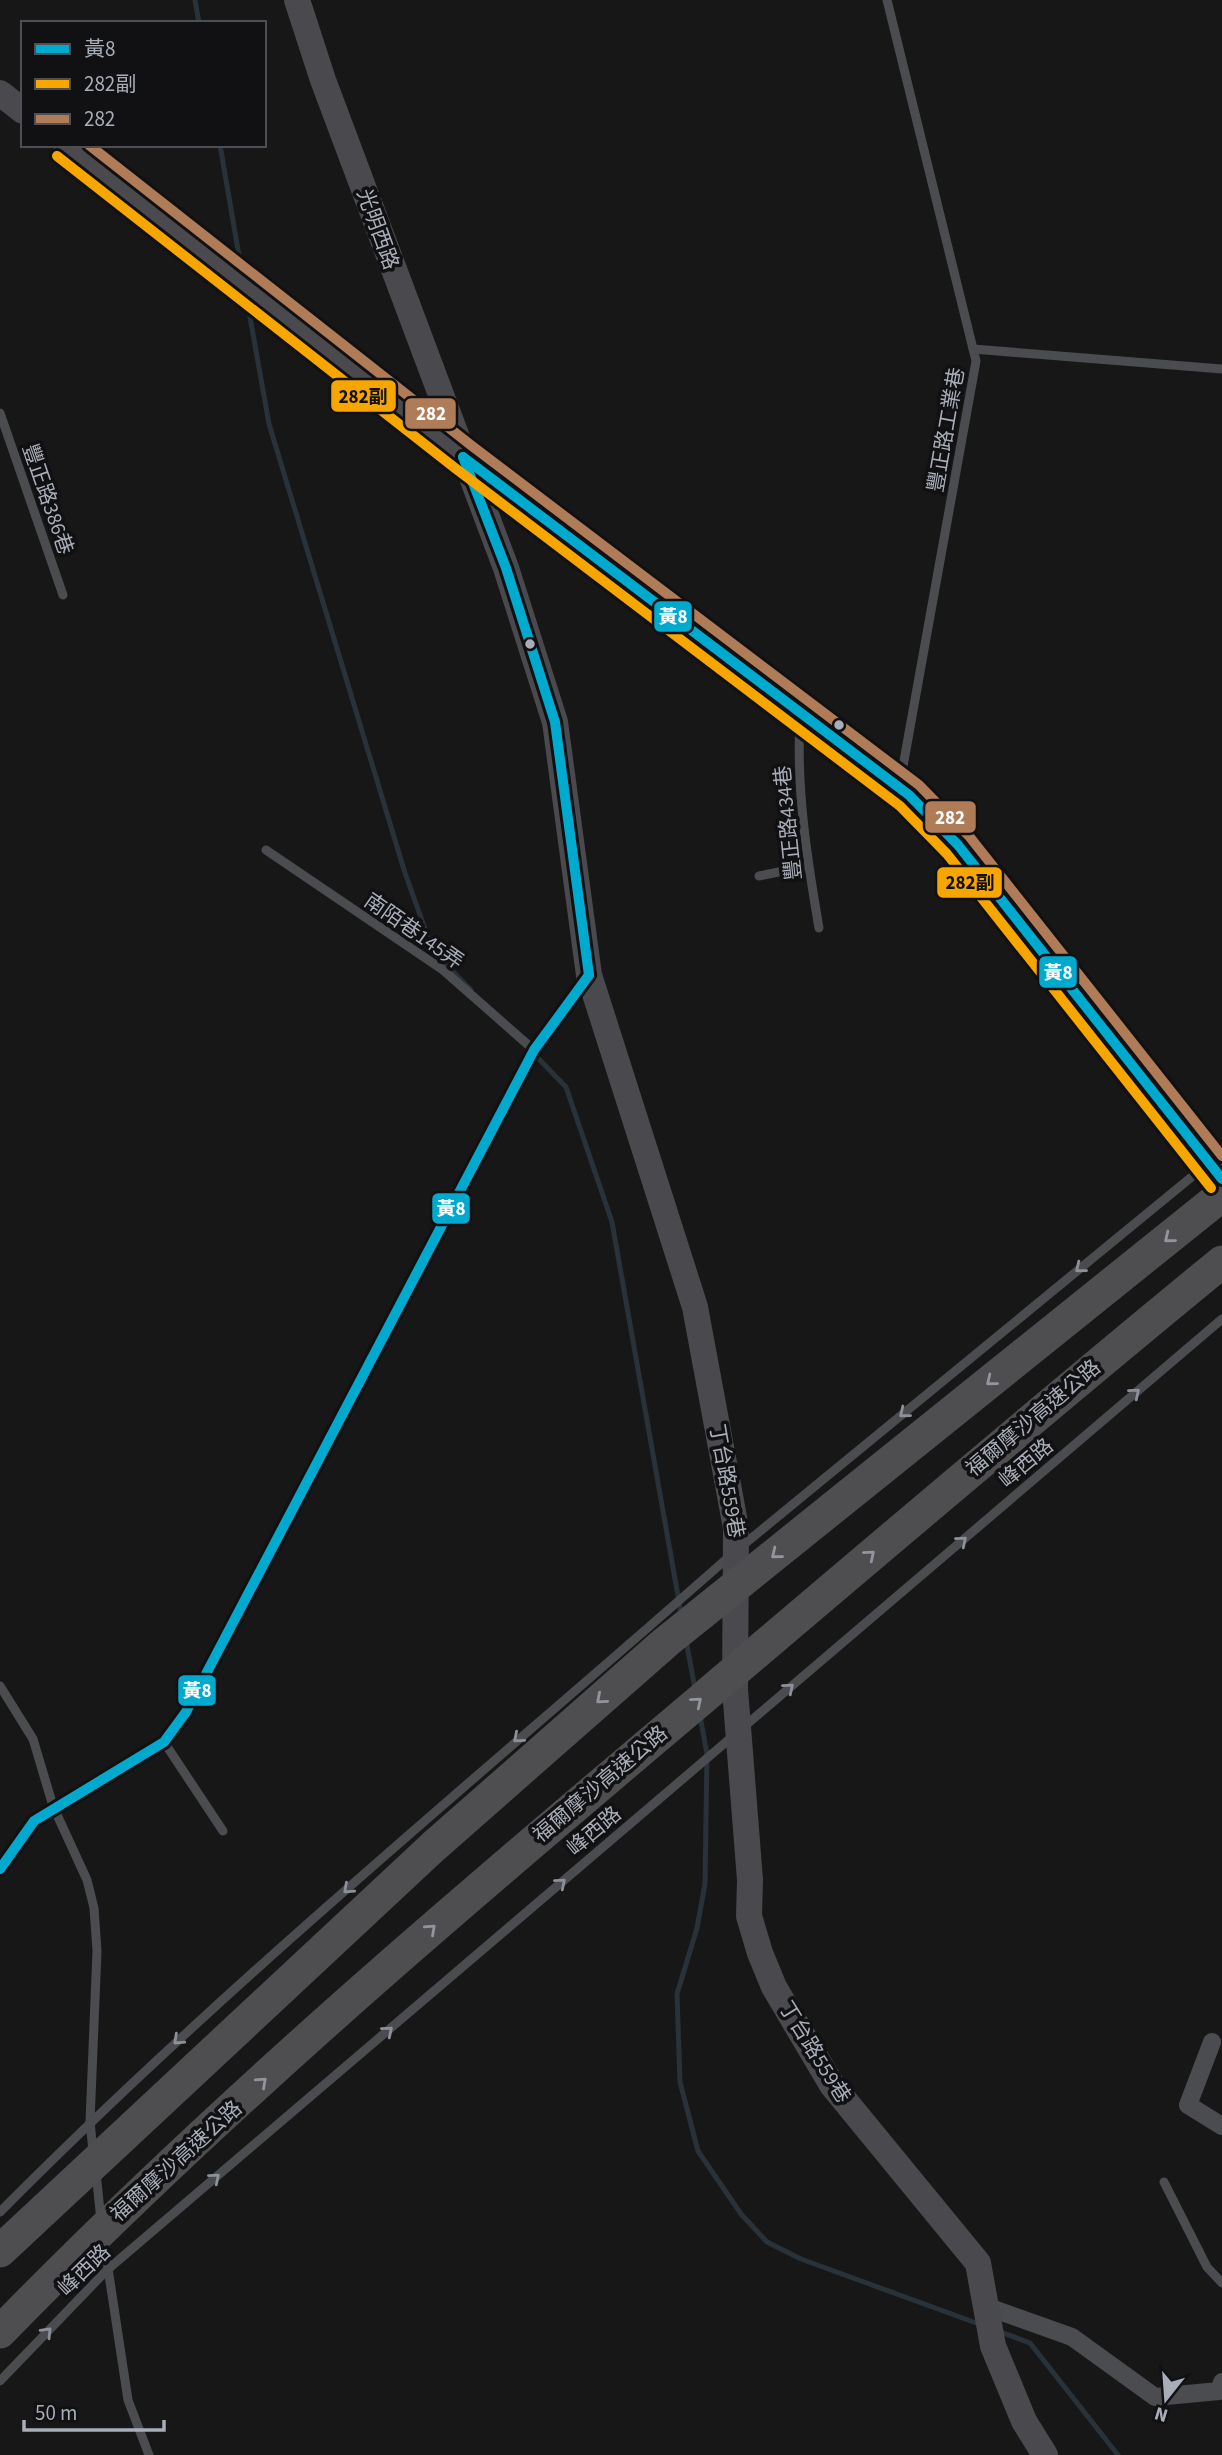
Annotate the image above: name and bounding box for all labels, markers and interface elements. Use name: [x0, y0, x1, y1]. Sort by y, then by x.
legend: [21, 21, 266, 147]
text: 黃8: [84, 34, 115, 64]
text: 282副: [84, 69, 136, 99]
text: 282: [84, 104, 115, 134]
street label: 光明西路: [350, 184, 406, 274]
street label: 豐正路工業巷: [920, 365, 972, 495]
line badge: 282副: [330, 379, 397, 413]
text: 282副: [338, 384, 388, 411]
line badge: 282: [404, 397, 457, 430]
text: 282: [416, 401, 446, 428]
street label: 豐正路386巷: [15, 440, 81, 558]
line badge: 黃8: [653, 600, 693, 633]
text: 黃8: [658, 604, 688, 631]
unlabelled marker: [523, 637, 537, 651]
unlabelled marker: [832, 718, 846, 732]
street label: 豐正路434巷: [767, 764, 809, 882]
line badge: 282: [924, 800, 977, 834]
text: 282: [935, 805, 965, 832]
line badge: 282副: [936, 866, 1003, 899]
text: 282副: [945, 870, 995, 897]
street label: 南陌巷145弄: [358, 886, 470, 976]
line badge: 黃8: [1038, 955, 1078, 989]
text: 黃8: [1043, 960, 1073, 987]
line badge: 黃8: [431, 1192, 471, 1225]
text: 黃8: [436, 1196, 466, 1223]
one-way arrow: [1164, 1230, 1176, 1243]
one-way arrow: [1075, 1260, 1087, 1273]
street label: 福爾摩沙高速公路: [959, 1353, 1107, 1483]
one-way arrow: [987, 1372, 999, 1385]
one-way arrow: [1127, 1389, 1140, 1401]
one-way arrow: [899, 1404, 911, 1417]
street label: 丁台路559巷: [702, 1422, 752, 1540]
street label: 峰西路: [992, 1431, 1060, 1495]
one-way arrow: [954, 1537, 967, 1549]
one-way arrow: [771, 1545, 783, 1558]
one-way arrow: [862, 1551, 875, 1563]
line badge: 黃8: [177, 1674, 217, 1707]
text: 黃8: [182, 1678, 212, 1705]
one-way arrow: [781, 1684, 794, 1696]
one-way arrow: [596, 1691, 609, 1703]
one-way arrow: [689, 1698, 702, 1710]
street label: 福爾摩沙高速公路: [526, 1719, 674, 1849]
one-way arrow: [513, 1730, 526, 1742]
street label: 峰西路: [560, 1799, 628, 1863]
one-way arrow: [552, 1879, 565, 1891]
one-way arrow: [343, 1881, 356, 1893]
one-way arrow: [423, 1925, 436, 1938]
street label: 丁台路559巷: [772, 1995, 858, 2109]
one-way arrow: [379, 2027, 392, 2039]
one-way arrow: [173, 2031, 186, 2044]
one-way arrow: [254, 2078, 267, 2090]
street label: 福爾摩沙高速公路: [104, 2094, 248, 2228]
one-way arrow: [206, 2174, 219, 2186]
street label: 峰西路: [51, 2237, 117, 2303]
one-way arrow: [39, 2327, 52, 2340]
north arrow: [1131, 2364, 1201, 2434]
scale bar: [24, 2388, 164, 2432]
text: 50 m: [35, 2398, 77, 2428]
text: N: [1151, 2399, 1171, 2429]

